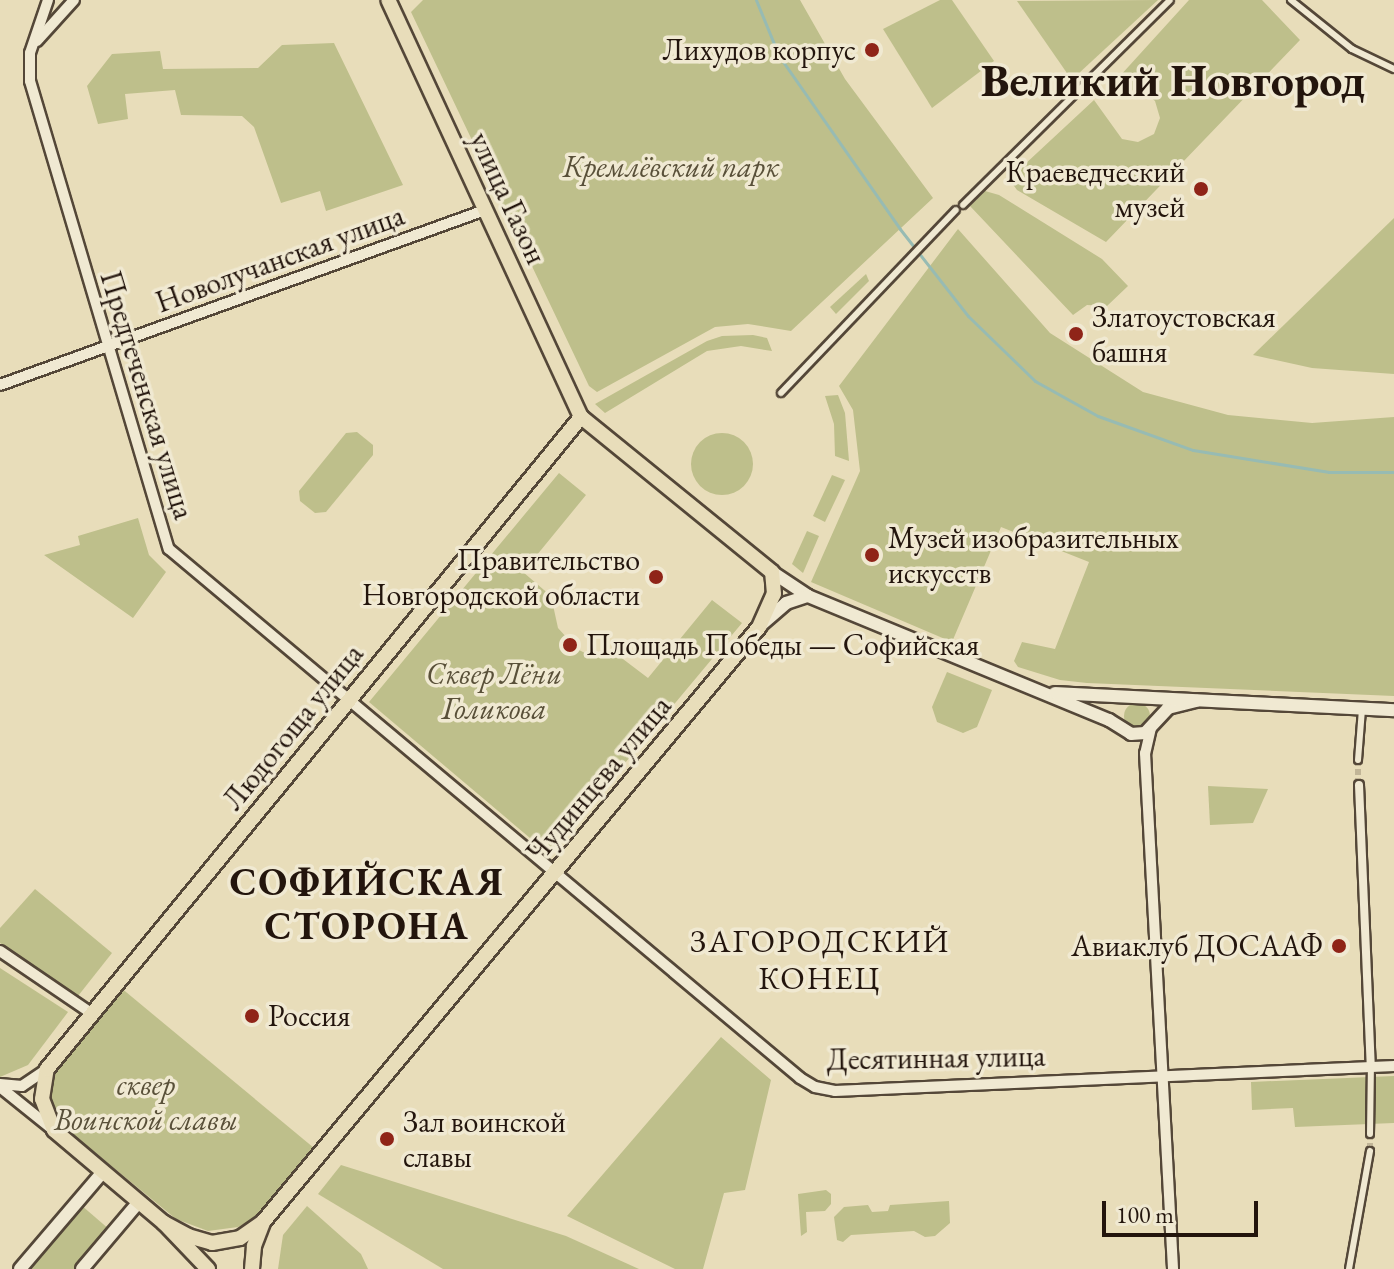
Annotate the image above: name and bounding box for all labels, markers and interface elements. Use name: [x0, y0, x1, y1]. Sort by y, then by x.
place label: Лихудов корпус: [662, 32, 856, 68]
marker: Лихудов корпус: [863, 41, 881, 59]
district label: Великий Новгород: [981, 52, 1365, 108]
street label: улица Газон: [462, 126, 554, 270]
park label: Кремлёвский парк: [563, 149, 779, 185]
place label: Краеведческий музей: [1006, 154, 1185, 224]
marker: Краеведческий музей: [1192, 180, 1210, 198]
street label: Новолучанская улица: [151, 197, 409, 321]
street label: Предтеченская улица: [92, 267, 202, 523]
place label: Златоустовская башня: [1092, 299, 1276, 370]
marker: Златоустовская башня: [1067, 325, 1085, 343]
place label: Музей изобразительных искусств: [888, 520, 1179, 590]
place label: Правительство Новгородской области: [362, 542, 640, 612]
marker: Музей изобразительных искусств: [863, 546, 881, 564]
marker: Правительство Новгородской области: [647, 568, 665, 586]
place label: Площадь Победы — Софийская: [586, 627, 979, 663]
marker: Площадь Победы — Софийская: [561, 636, 579, 654]
street label: Людогоща улица: [215, 637, 371, 817]
park label: Сквер Лёни Голикова: [426, 656, 562, 726]
street label: Чудинцева улица: [519, 689, 679, 869]
district label: СОФИЙСКАЯ СТОРОНА: [229, 859, 505, 948]
district label: ЗАГОРОДСКИЙ КОНЕЦ: [690, 923, 950, 998]
place label: Авиаклуб ДОСААФ: [1071, 928, 1323, 964]
marker: Авиаклуб ДОСААФ: [1330, 937, 1348, 955]
place label: Россия: [268, 998, 351, 1034]
marker: Россия: [243, 1007, 261, 1025]
street label: Десятинная улица: [826, 1038, 1046, 1078]
park label: сквер Воинской славы: [54, 1067, 238, 1138]
place label: Зал воинской славы: [403, 1104, 566, 1174]
marker: Зал воинской славы: [378, 1130, 396, 1148]
scale bar: [1106, 1185, 1262, 1235]
text: 100 m: [1116, 1199, 1174, 1230]

